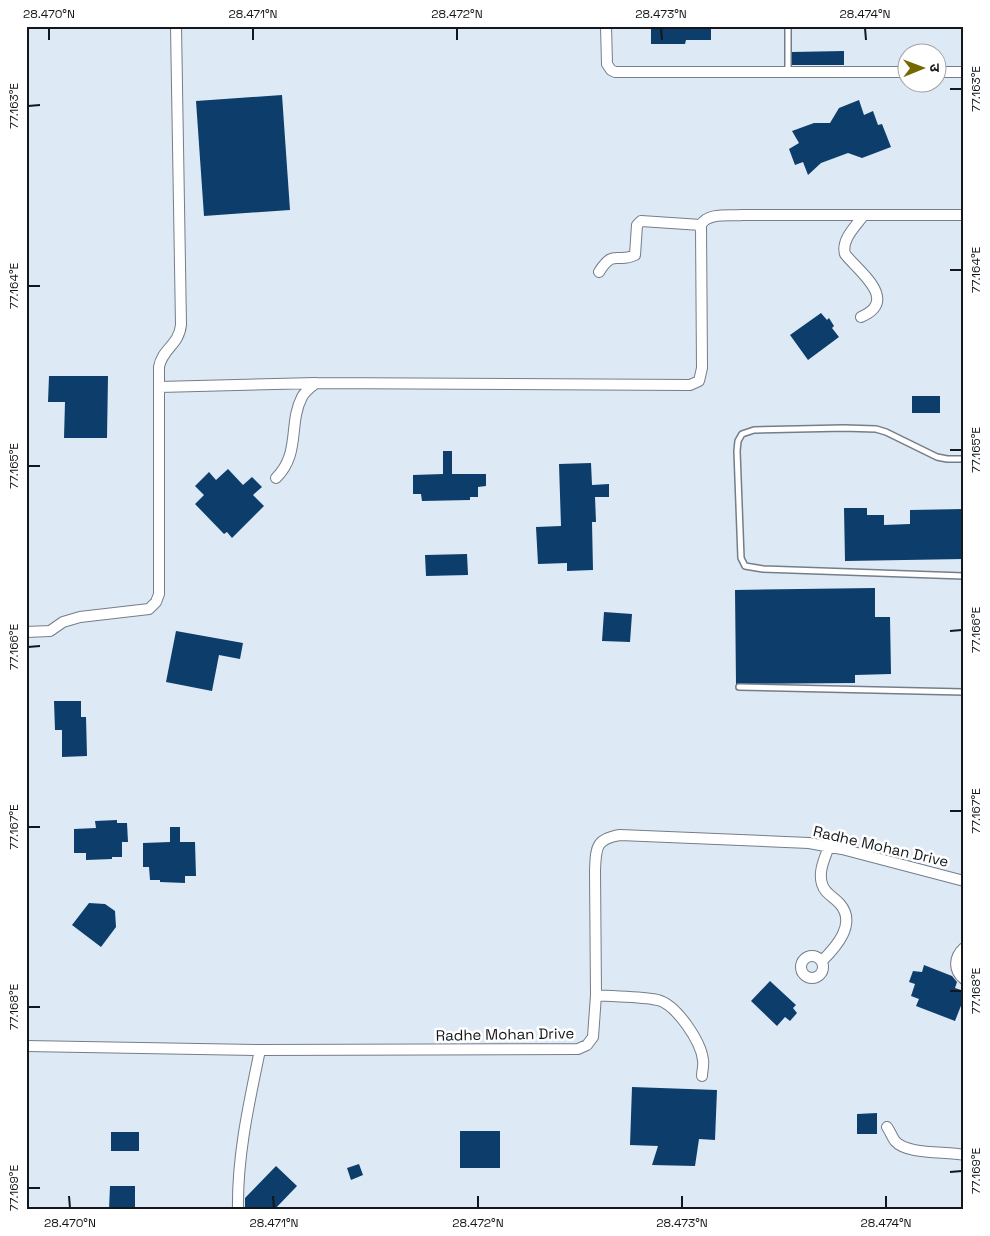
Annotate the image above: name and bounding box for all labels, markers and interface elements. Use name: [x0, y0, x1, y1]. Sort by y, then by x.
text: 28.470°N: [23, 6, 75, 22]
text: 28.471°N: [228, 6, 278, 22]
text: 28.472°N: [431, 6, 483, 22]
text: 28.473°N: [635, 6, 687, 22]
text: 28.474°N: [840, 6, 890, 22]
north arrow: [898, 42, 948, 92]
text: उ: [926, 64, 944, 73]
text: 77.163°E: [968, 66, 984, 112]
text: 77.163°E: [6, 83, 22, 129]
text: 77.164°E: [968, 247, 984, 293]
text: 77.164°E: [6, 263, 22, 309]
text: 77.165°E: [968, 427, 984, 473]
text: 77.165°E: [6, 443, 22, 489]
text: 77.166°E: [968, 607, 984, 653]
text: 77.166°E: [6, 624, 22, 670]
text: 77.167°E: [968, 788, 984, 834]
text: 77.167°E: [6, 804, 22, 850]
street label: Radhe Mohan Drive: [811, 821, 951, 871]
text: 77.168°E: [968, 968, 984, 1014]
text: 77.168°E: [6, 984, 22, 1030]
street label: Radhe Mohan Drive: [436, 1023, 575, 1045]
text: 77.169°E: [968, 1148, 984, 1194]
text: 77.169°E: [6, 1165, 22, 1211]
text: 28.470°N: [44, 1215, 96, 1231]
text: 28.471°N: [249, 1215, 299, 1231]
text: 28.472°N: [452, 1215, 504, 1231]
text: 28.473°N: [656, 1215, 708, 1231]
text: 28.474°N: [861, 1215, 911, 1231]

